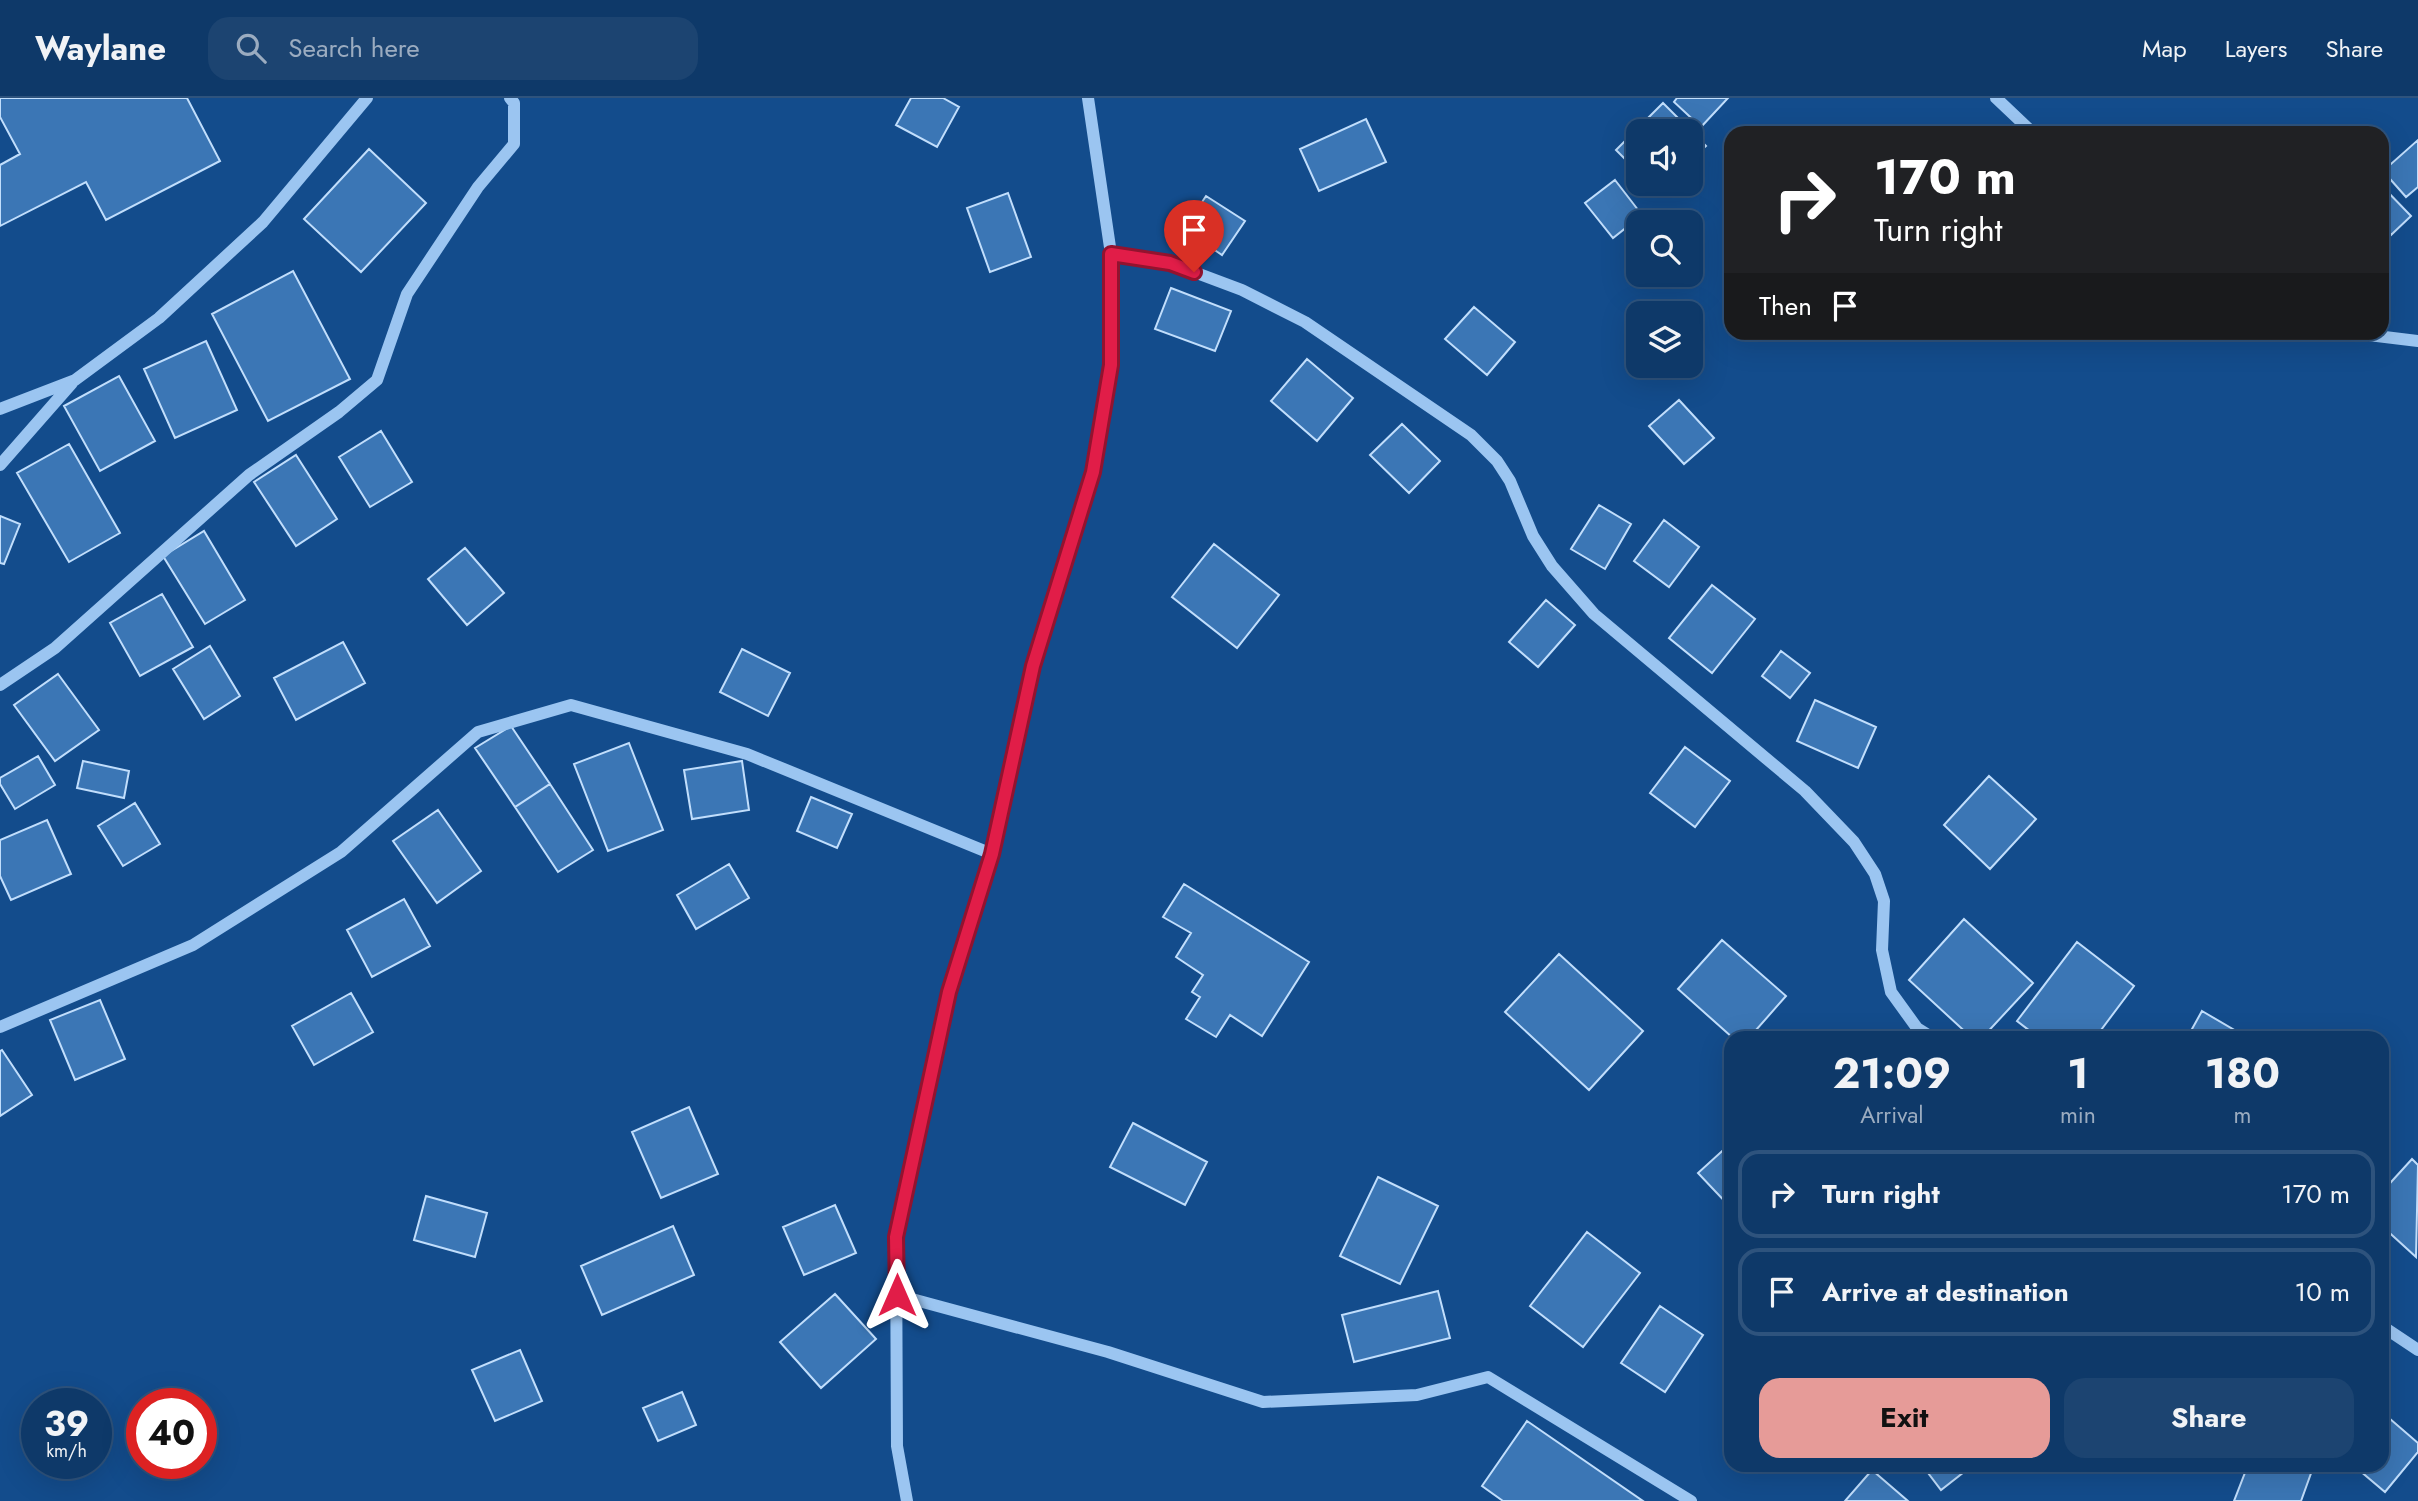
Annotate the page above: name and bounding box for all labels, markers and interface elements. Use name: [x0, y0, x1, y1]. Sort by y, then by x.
search box: [208, 17, 698, 80]
text: Waylane: [35, 25, 166, 72]
icon: search: [232, 29, 270, 67]
text: Search here: [288, 29, 420, 67]
text: Map: [2142, 31, 2187, 66]
text: Layers: [2225, 31, 2287, 66]
text: Share: [2325, 31, 2383, 66]
map controls: [1626, 119, 1703, 378]
button: sound: [1626, 119, 1703, 196]
text: 170 m: [1874, 142, 2016, 212]
icon: right: [1759, 154, 1850, 245]
pin: [1164, 200, 1224, 272]
text: Turn right: [1874, 207, 2003, 253]
button: search: [1626, 210, 1703, 287]
icon: arrive: [1175, 211, 1213, 249]
text: Then: [1759, 287, 1812, 325]
icon: arrive: [1826, 287, 1864, 325]
button: layers: [1626, 301, 1703, 378]
text: 21:09: [1833, 1043, 1951, 1104]
text: 1: [2067, 1043, 2089, 1104]
text: 180: [2205, 1043, 2280, 1104]
text: Arrival: [1860, 1098, 1924, 1132]
text: min: [2060, 1098, 2096, 1132]
text: m: [2233, 1098, 2251, 1132]
icon: right: [1763, 1175, 1801, 1213]
text: Turn right: [1822, 1175, 1940, 1213]
text: 170 m: [2281, 1175, 2350, 1213]
position arrow: [860, 1258, 934, 1332]
icon: arrive: [1763, 1273, 1801, 1311]
text: Arrive at destination: [1822, 1273, 2069, 1311]
text: 10 m: [2295, 1273, 2350, 1311]
button: Exit: [1759, 1378, 2050, 1458]
button: Share: [2064, 1378, 2354, 1458]
speed limit sign: 40: [126, 1388, 217, 1479]
text: 39: [44, 1399, 89, 1449]
text: km/h: [46, 1438, 87, 1464]

